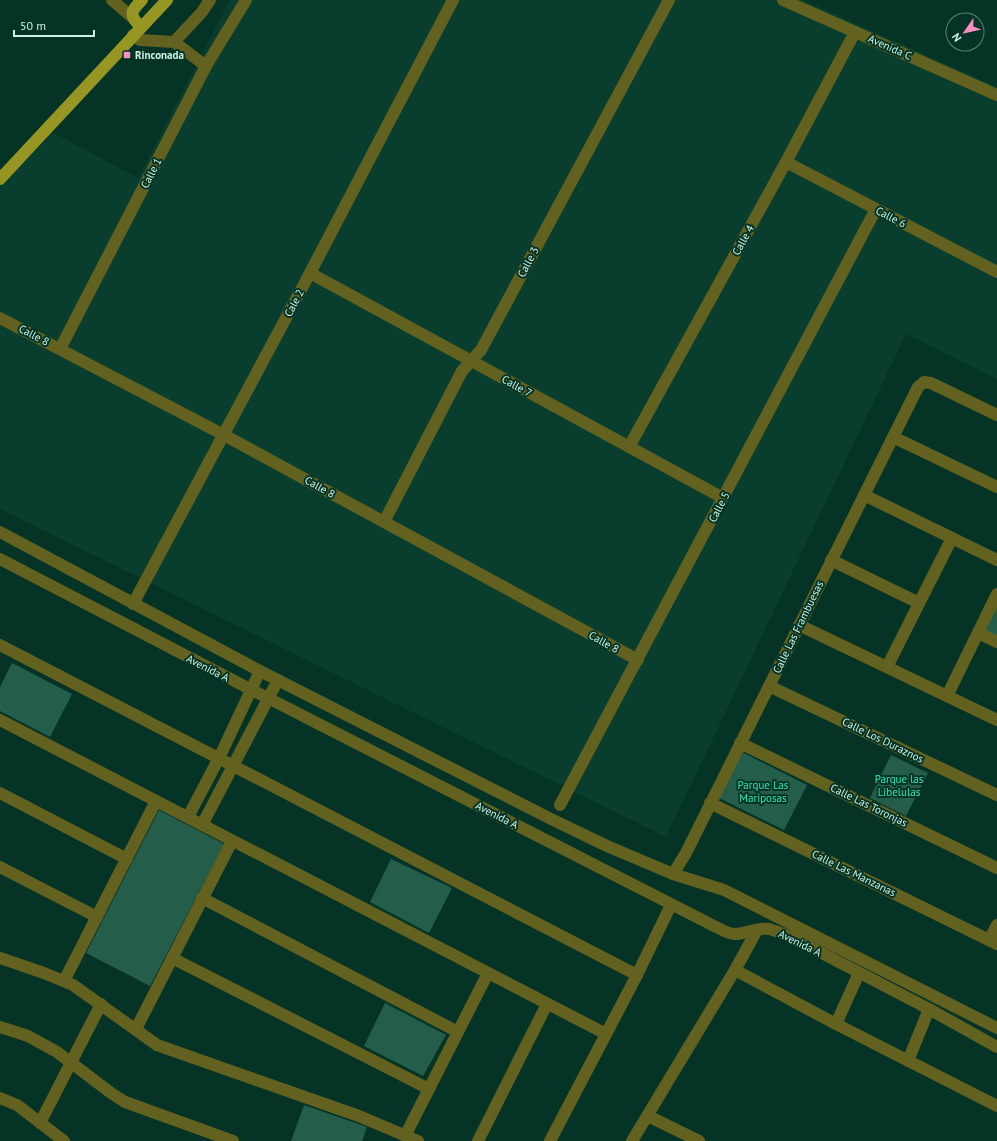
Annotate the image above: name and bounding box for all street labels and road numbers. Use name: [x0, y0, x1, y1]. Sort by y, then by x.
street label: Avenida C: [866, 31, 914, 63]
street label: Calle 1: [137, 155, 165, 191]
street label: Calle 6: [873, 203, 909, 231]
street label: Calle 4: [729, 222, 757, 258]
street label: Calle 3: [514, 244, 542, 280]
street label: Cale 2: [281, 287, 307, 319]
street label: Calle 8: [16, 321, 52, 349]
street label: Calle 7: [499, 372, 535, 400]
street label: Calle 8: [302, 473, 338, 501]
street label: Calle 5: [705, 489, 733, 525]
street label: Calle Las Frambuesas: [770, 578, 827, 675]
street label: Calle 8: [586, 628, 622, 656]
street label: Avenida A: [184, 651, 232, 685]
street label: Calle Los Duraznos: [840, 714, 926, 766]
street label: Calle Las Toronjas: [828, 780, 910, 830]
street label: Avenida A: [473, 798, 521, 832]
street label: Calle Las Manzanas: [810, 847, 899, 900]
street label: Avenida A: [776, 927, 824, 960]

